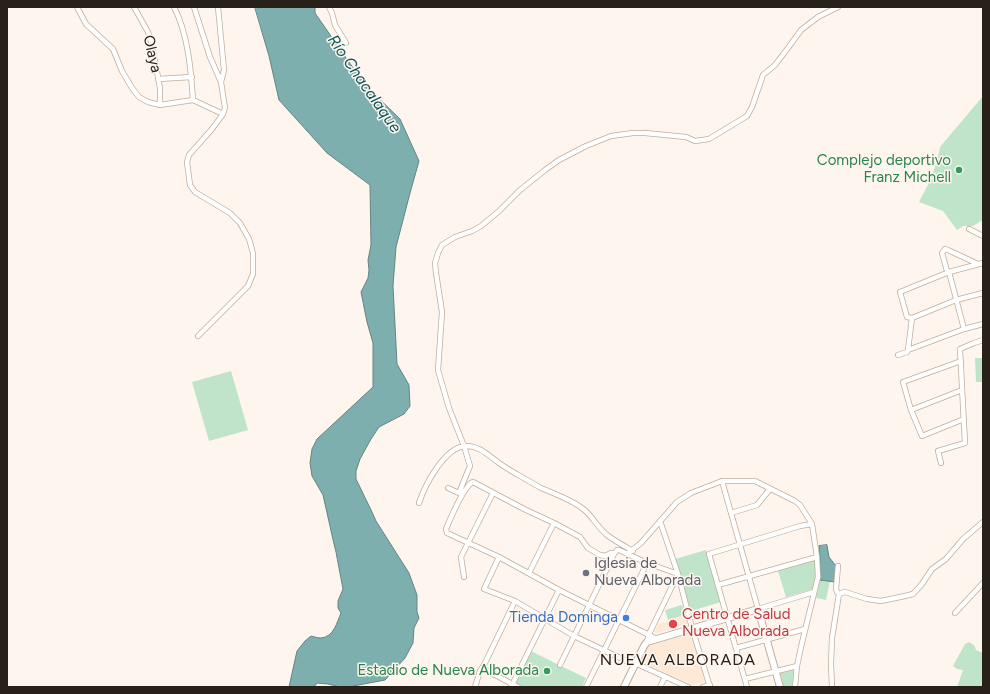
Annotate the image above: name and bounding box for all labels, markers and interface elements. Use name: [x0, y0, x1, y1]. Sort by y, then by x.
water label: Río Chacalaque: [323, 31, 405, 137]
street label: Olaya: [139, 34, 165, 74]
place label: Complejo deportivo Franz Michell: [817, 152, 951, 187]
marker: Complejo deportivo Franz Michell: [954, 165, 964, 175]
place label: Iglesia de Nueva Alborada: [594, 555, 701, 590]
marker: Iglesia de Nueva Alborada: [581, 568, 591, 578]
place label: Centro de Salud Nueva Alborada: [682, 606, 791, 641]
place label: Tienda Dominga: [509, 609, 618, 627]
marker: Tienda Dominga: [621, 613, 631, 623]
marker: Centro de Salud Nueva Alborada: [667, 618, 679, 630]
district label: NUEVA ALBORADA: [600, 650, 756, 670]
place label: Estadio de Nueva Alborada: [357, 662, 539, 680]
marker: Estadio de Nueva Alborada: [542, 666, 552, 676]

